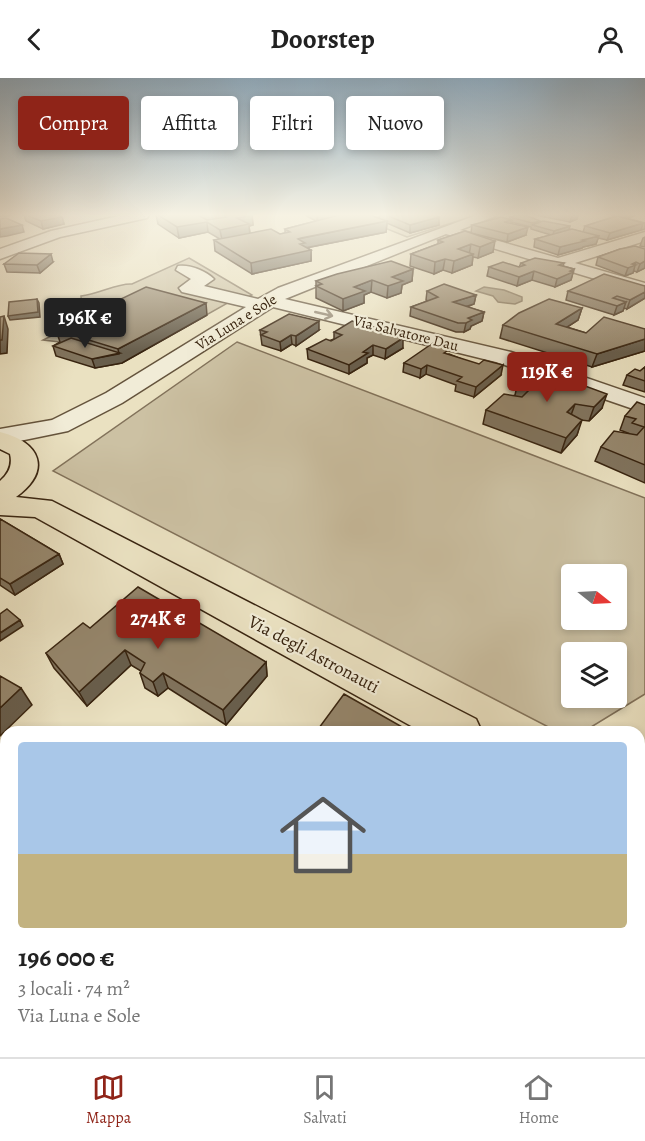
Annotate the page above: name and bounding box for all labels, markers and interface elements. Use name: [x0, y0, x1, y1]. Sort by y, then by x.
text: Doorstep: [270, 21, 375, 57]
icon: back: [18, 23, 51, 56]
icon: person: [594, 23, 627, 56]
chip: Compra: [18, 96, 129, 150]
chip: Affitta: [141, 96, 238, 150]
chip: Filtri: [250, 96, 334, 150]
chip: Nuovo: [346, 96, 444, 150]
street label: Via Luna e Sole: [191, 289, 280, 355]
pin: 196K €: [36, 298, 134, 349]
text: 196K €: [58, 304, 112, 331]
one-way arrow: [315, 308, 334, 320]
street label: Via Salvatore Dau: [350, 310, 462, 356]
pin: 119K €: [498, 352, 596, 403]
text: 119K €: [521, 358, 573, 385]
north arrow: [561, 564, 627, 630]
map controls: [561, 564, 627, 708]
pin: 274K €: [109, 599, 207, 650]
text: 274K €: [130, 605, 186, 632]
street label: Via degli Astronauti: [243, 609, 384, 699]
button: layers: [561, 642, 627, 708]
icon: home: [269, 781, 377, 889]
text: 196 000 €: [18, 940, 115, 975]
text: 3 locali · 74 m²: [18, 975, 130, 1002]
text: Via Luna e Sole: [18, 1002, 140, 1029]
tab: Mappa: [86, 1071, 131, 1129]
tab: Salvati: [303, 1071, 347, 1129]
tab: Home: [519, 1071, 559, 1129]

